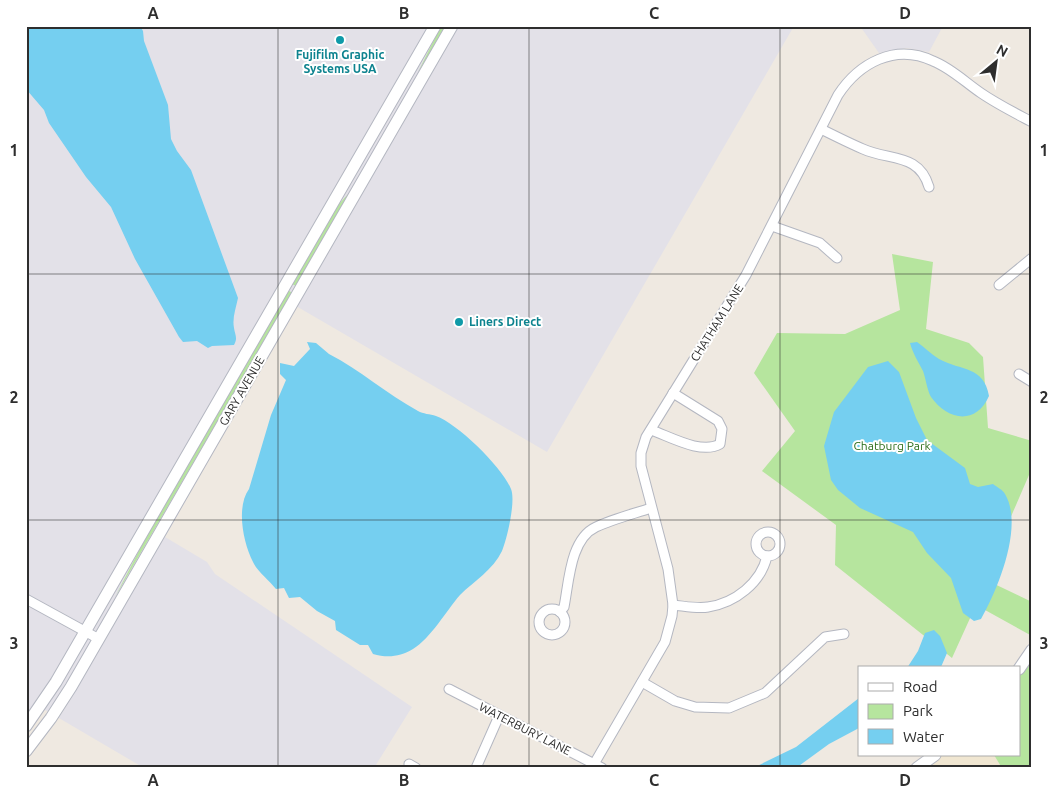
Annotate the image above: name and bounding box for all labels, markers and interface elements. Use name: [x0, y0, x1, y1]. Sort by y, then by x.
text: A: [147, 4, 159, 22]
text: B: [399, 4, 409, 22]
text: C: [649, 4, 659, 22]
text: D: [899, 4, 911, 22]
marker: Fujifilm Graphic Systems USA: [334, 34, 346, 46]
north arrow: [970, 38, 1020, 88]
text: N: [994, 41, 1011, 60]
place label: Fujifilm Graphic Systems USA: [296, 48, 384, 75]
text: 1: [9, 141, 19, 159]
text: 1: [1039, 141, 1049, 159]
street label: CHATHAM LANE: [688, 282, 746, 364]
place label: Liners Direct: [469, 315, 541, 328]
marker: Liners Direct: [453, 316, 465, 328]
street label: GARY AVENUE: [216, 354, 267, 428]
text: 2: [9, 388, 19, 406]
text: 2: [1039, 388, 1049, 406]
park label: Chatburg Park: [854, 439, 931, 452]
text: 3: [9, 634, 19, 652]
text: 3: [1039, 634, 1049, 652]
legend: [858, 666, 1020, 756]
text: Road: [903, 678, 938, 695]
street label: WATERBURY LANE: [477, 700, 574, 757]
text: Park: [903, 702, 933, 719]
text: Water: [903, 728, 944, 745]
text: A: [147, 771, 159, 789]
text: B: [399, 771, 409, 789]
text: C: [649, 771, 659, 789]
text: D: [899, 771, 911, 789]

